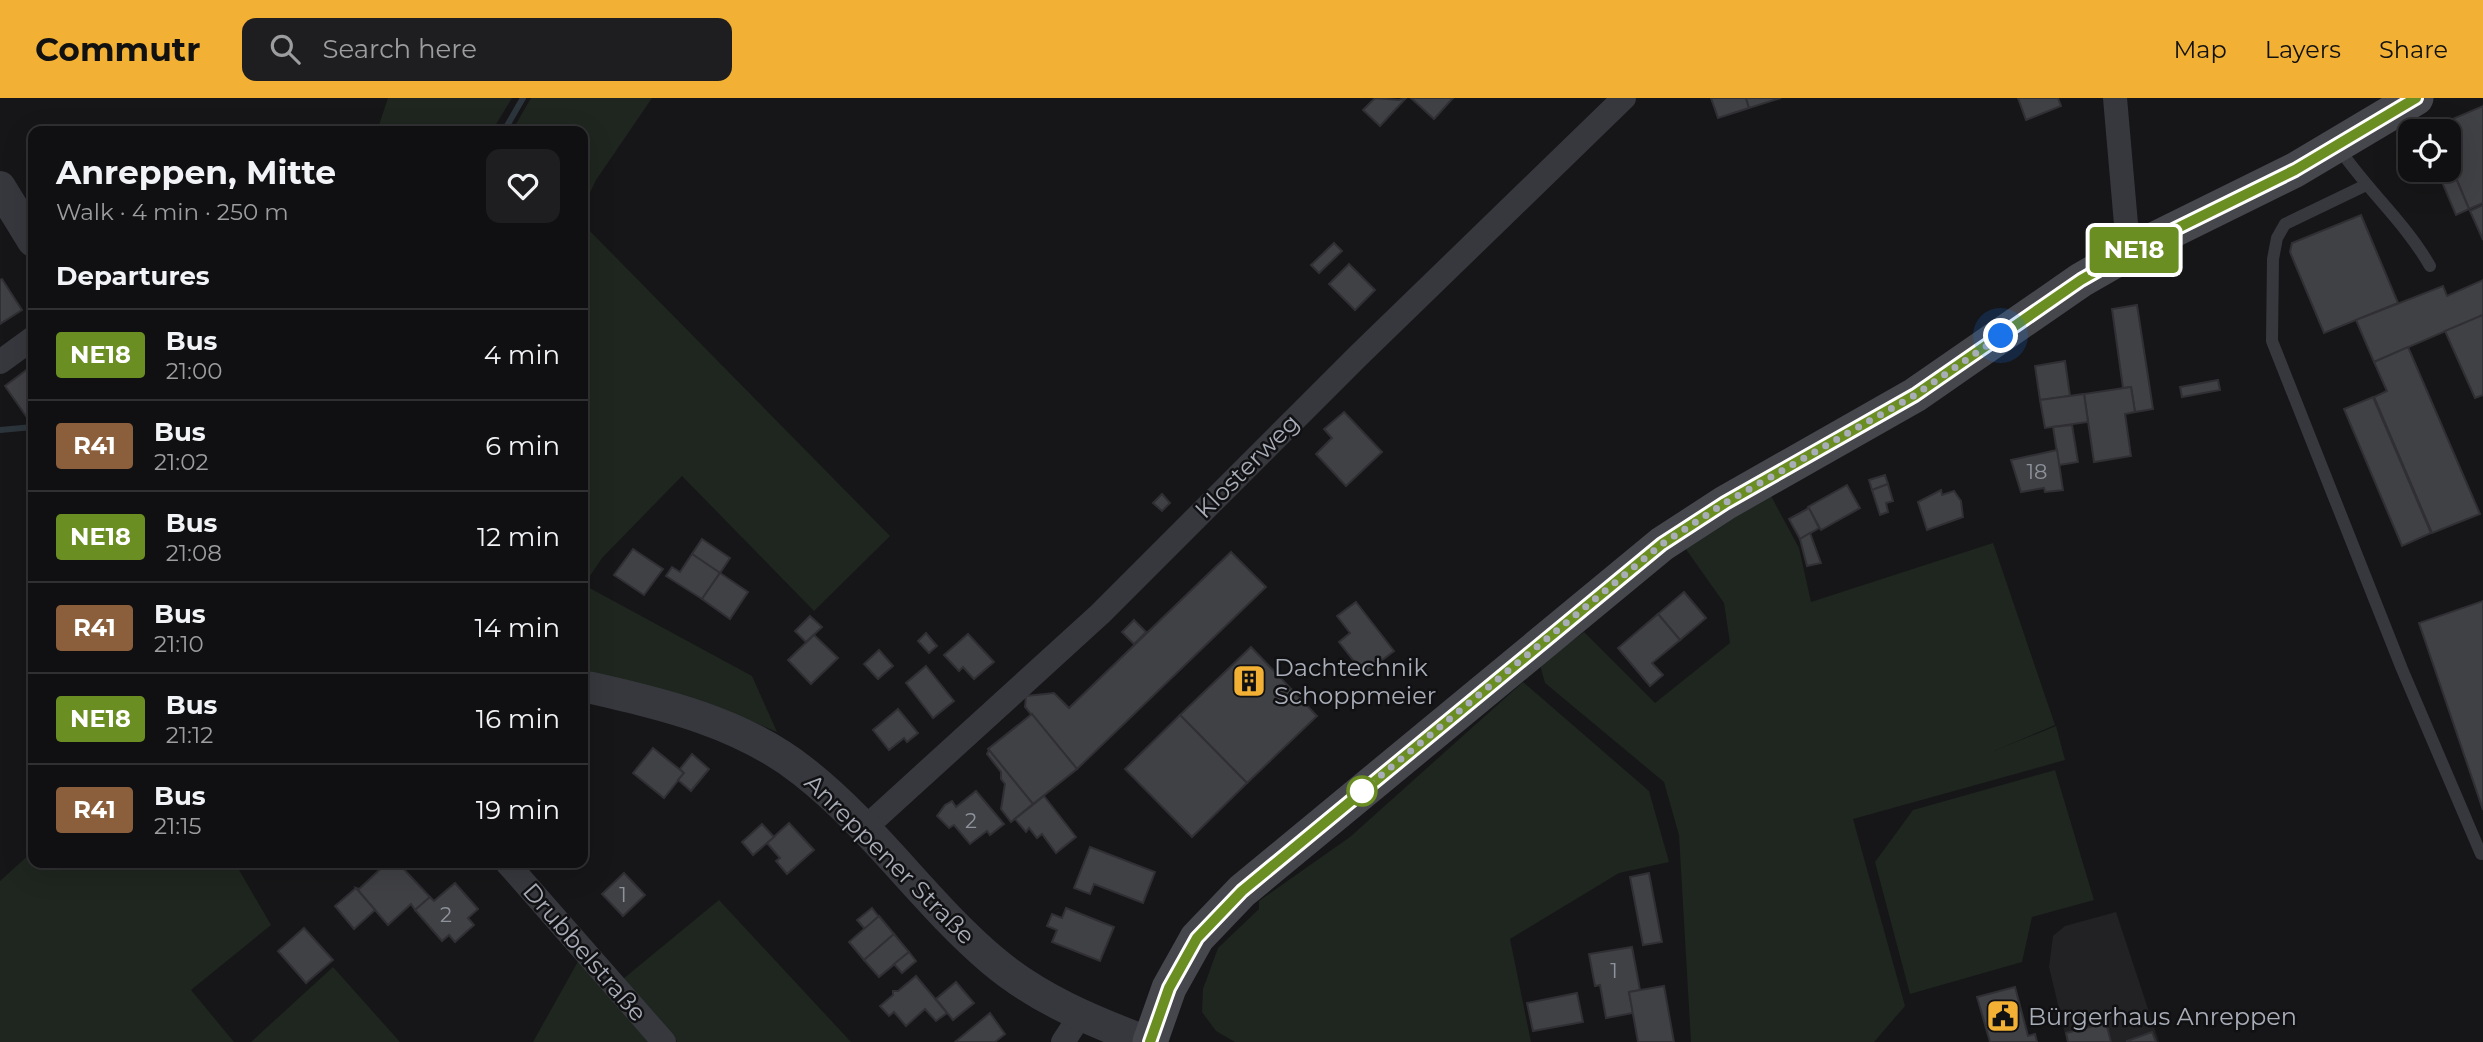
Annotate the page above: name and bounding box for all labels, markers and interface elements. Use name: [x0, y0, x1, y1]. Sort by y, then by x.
search box: [242, 18, 732, 81]
text: Commutr: [35, 29, 200, 69]
icon: search: [266, 30, 304, 68]
text: Search here: [322, 33, 477, 65]
text: Map: [2173, 35, 2227, 64]
text: Layers: [2265, 35, 2341, 64]
text: Share: [2379, 35, 2448, 64]
map controls: [2398, 119, 2461, 182]
button: locate: [2398, 119, 2461, 182]
button: heart: [486, 149, 560, 223]
text: Anreppen, Mitte: [56, 152, 336, 192]
text: Walk · 4 min · 250 m: [56, 198, 289, 226]
line badge: NE18: [2085, 227, 2183, 273]
text: NE18: [2104, 235, 2164, 264]
text: Departures: [56, 260, 210, 292]
your location: [1983, 318, 2018, 353]
text: Bus: [166, 325, 217, 357]
text: 4 min: [484, 339, 560, 371]
text: NE18: [70, 340, 131, 369]
text: 21:00: [166, 357, 222, 385]
street label: Klosterweg: [1189, 408, 1305, 524]
text: Bus: [154, 416, 206, 448]
text: 6 min: [485, 430, 560, 462]
text: R41: [73, 431, 116, 460]
text: 21:02: [154, 448, 209, 476]
house number: 18: [2027, 459, 2047, 484]
text: Bus: [166, 507, 217, 539]
text: 12 min: [477, 521, 560, 553]
text: NE18: [70, 522, 131, 551]
text: 21:08: [166, 539, 222, 567]
text: Bus: [154, 598, 206, 630]
text: 14 min: [474, 612, 560, 644]
text: R41: [73, 613, 116, 642]
text: 21:10: [154, 630, 204, 658]
place label: Dachtechnik Schoppmeier: [1274, 653, 1436, 710]
building icon: Dachtechnik Schoppmeier: [1230, 662, 1268, 700]
text: Bus: [166, 689, 217, 721]
text: 16 min: [476, 703, 560, 735]
text: NE18: [70, 704, 131, 733]
text: 21:12: [166, 721, 213, 749]
street label: Anreppener Straße: [799, 768, 981, 950]
unlabelled marker: [1347, 776, 1377, 806]
text: Bus: [154, 780, 206, 812]
text: 19 min: [476, 794, 560, 826]
text: R41: [73, 795, 116, 824]
house number: 2: [965, 808, 977, 833]
text: 21:15: [154, 812, 202, 840]
street label: Drubbelstraße: [517, 877, 653, 1027]
house number: 1: [619, 882, 627, 907]
house number: 2: [440, 902, 452, 927]
house number: 1: [1610, 958, 1618, 983]
public building icon: Bürgerhaus Anreppen: [1984, 997, 2022, 1035]
place label: Bürgerhaus Anreppen: [2028, 1002, 2297, 1031]

